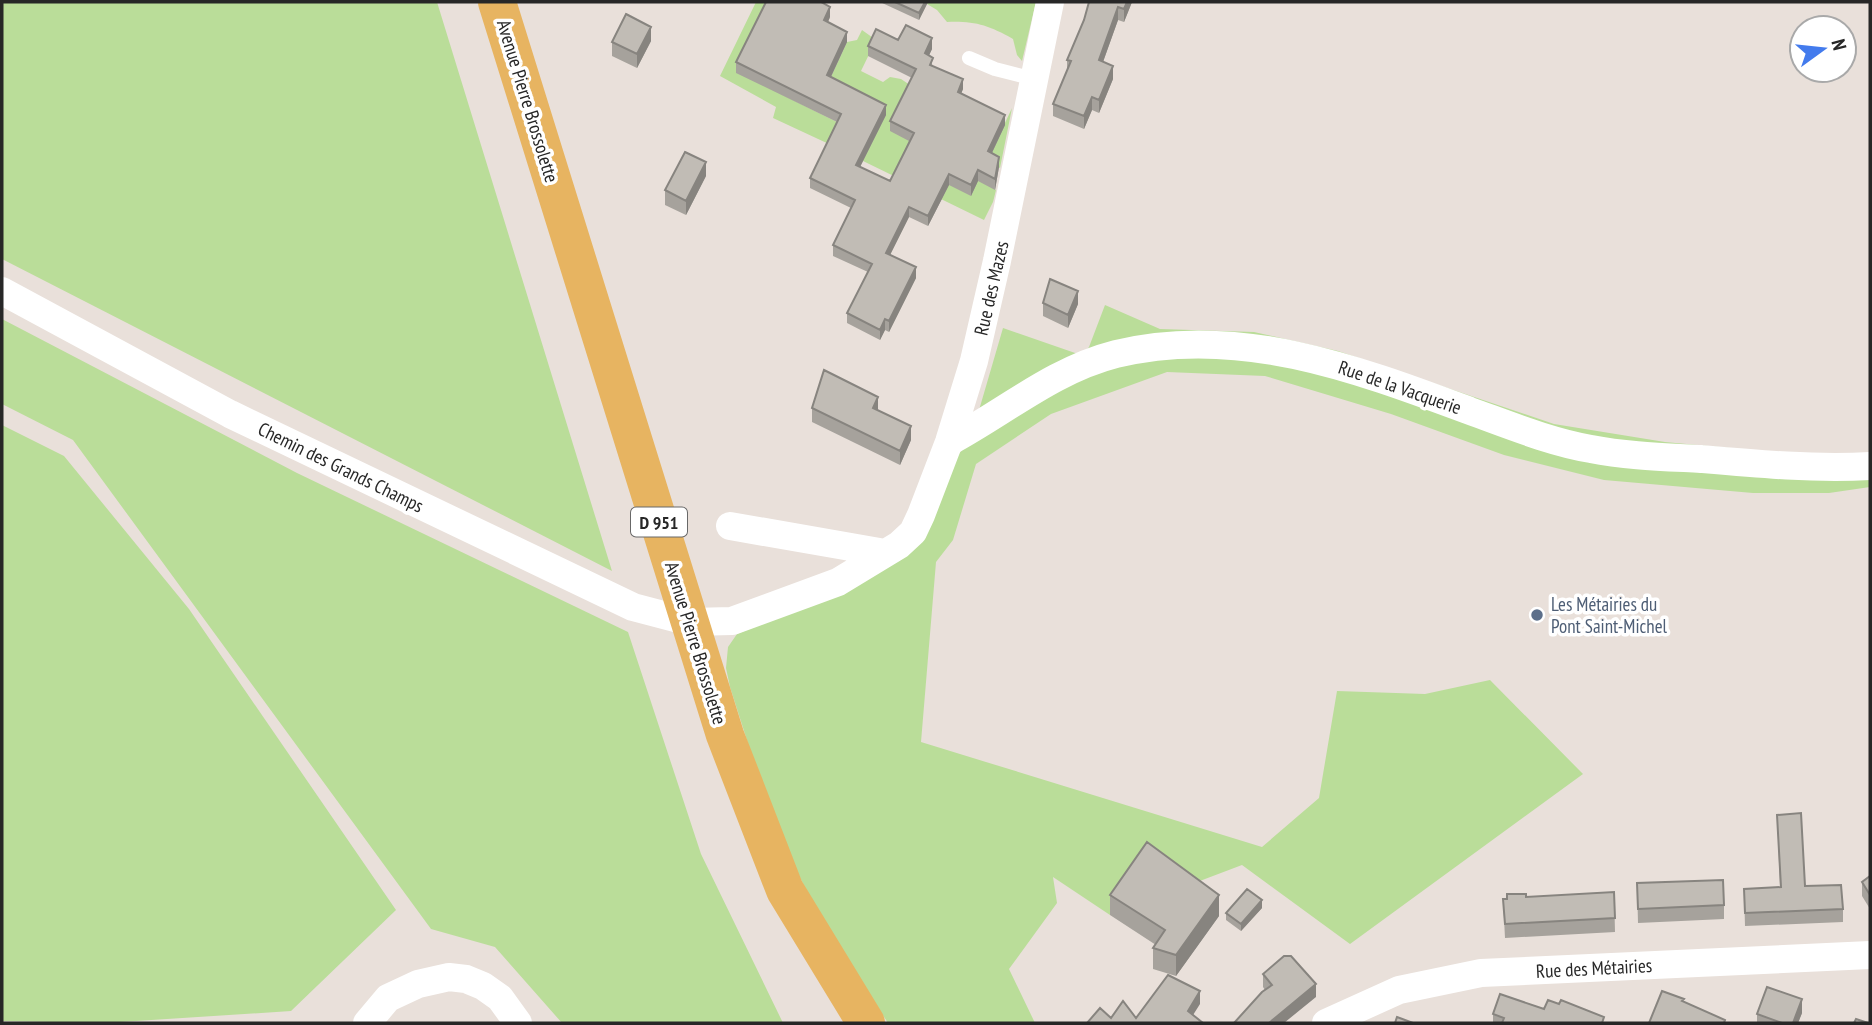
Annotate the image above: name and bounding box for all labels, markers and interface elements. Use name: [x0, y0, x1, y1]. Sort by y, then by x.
north arrow: [1788, 14, 1858, 84]
street label: Avenue Pierre Brossolette: [492, 17, 564, 185]
text: N: [1827, 37, 1852, 53]
street label: Rue des Mazes: [968, 238, 1014, 338]
street label: Rue de la Vacquerie: [1335, 355, 1465, 419]
street label: Chemin des Grands Champs: [254, 417, 428, 517]
road number: D 951: [631, 508, 687, 536]
street label: Avenue Pierre Brossolette: [660, 559, 732, 727]
place label: Les Métairies du Pont Saint-Michel: [1551, 592, 1668, 638]
marker: Les Métairies du Pont Saint-Michel: [1529, 607, 1545, 623]
street label: Rue des Métairies: [1535, 953, 1653, 983]

